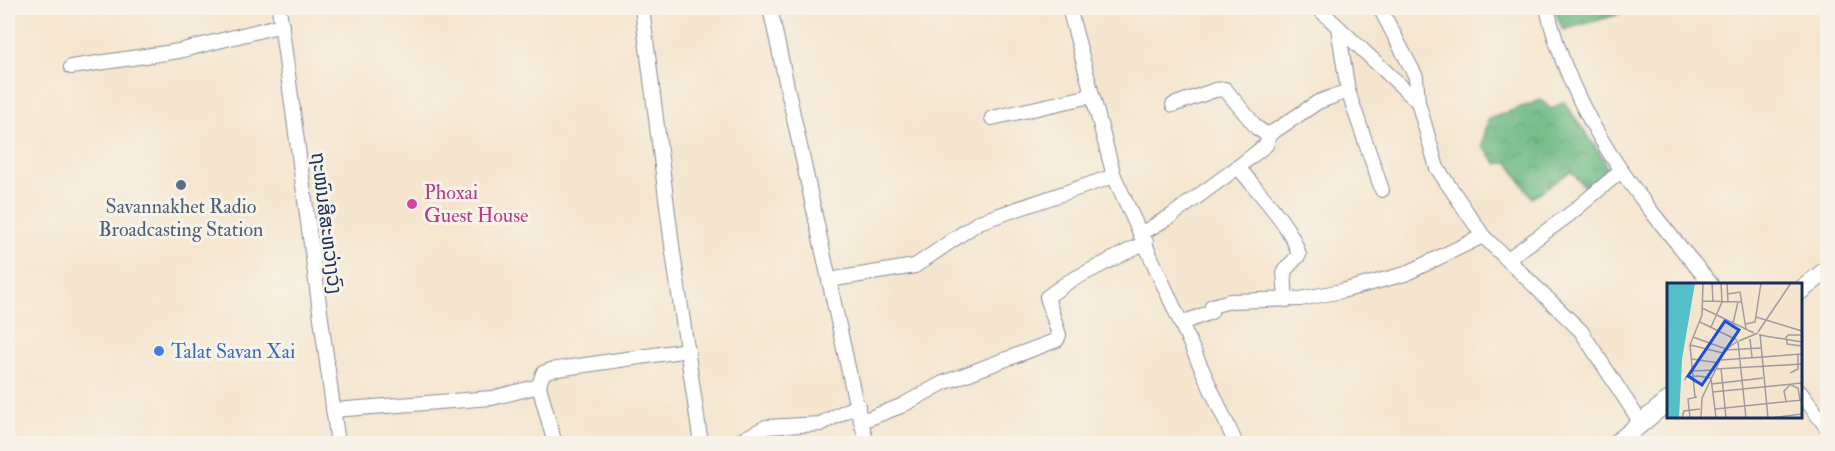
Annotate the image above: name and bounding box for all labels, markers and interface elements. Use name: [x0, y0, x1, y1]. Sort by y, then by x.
street label: ຖະໜົນສີສະຫວ່າງວົງ: [305, 151, 348, 295]
marker: Savannakhet Radio Broadcasting Station: [174, 178, 188, 192]
place label: Phoxai Guest House: [424, 180, 528, 228]
place label: Savannakhet Radio Broadcasting Station: [99, 194, 263, 242]
marker: Phoxai Guest House: [405, 197, 419, 211]
inset map: [1667, 283, 1802, 418]
place label: Talat Savan Xai: [171, 339, 295, 364]
marker: Talat Savan Xai: [152, 344, 166, 358]

